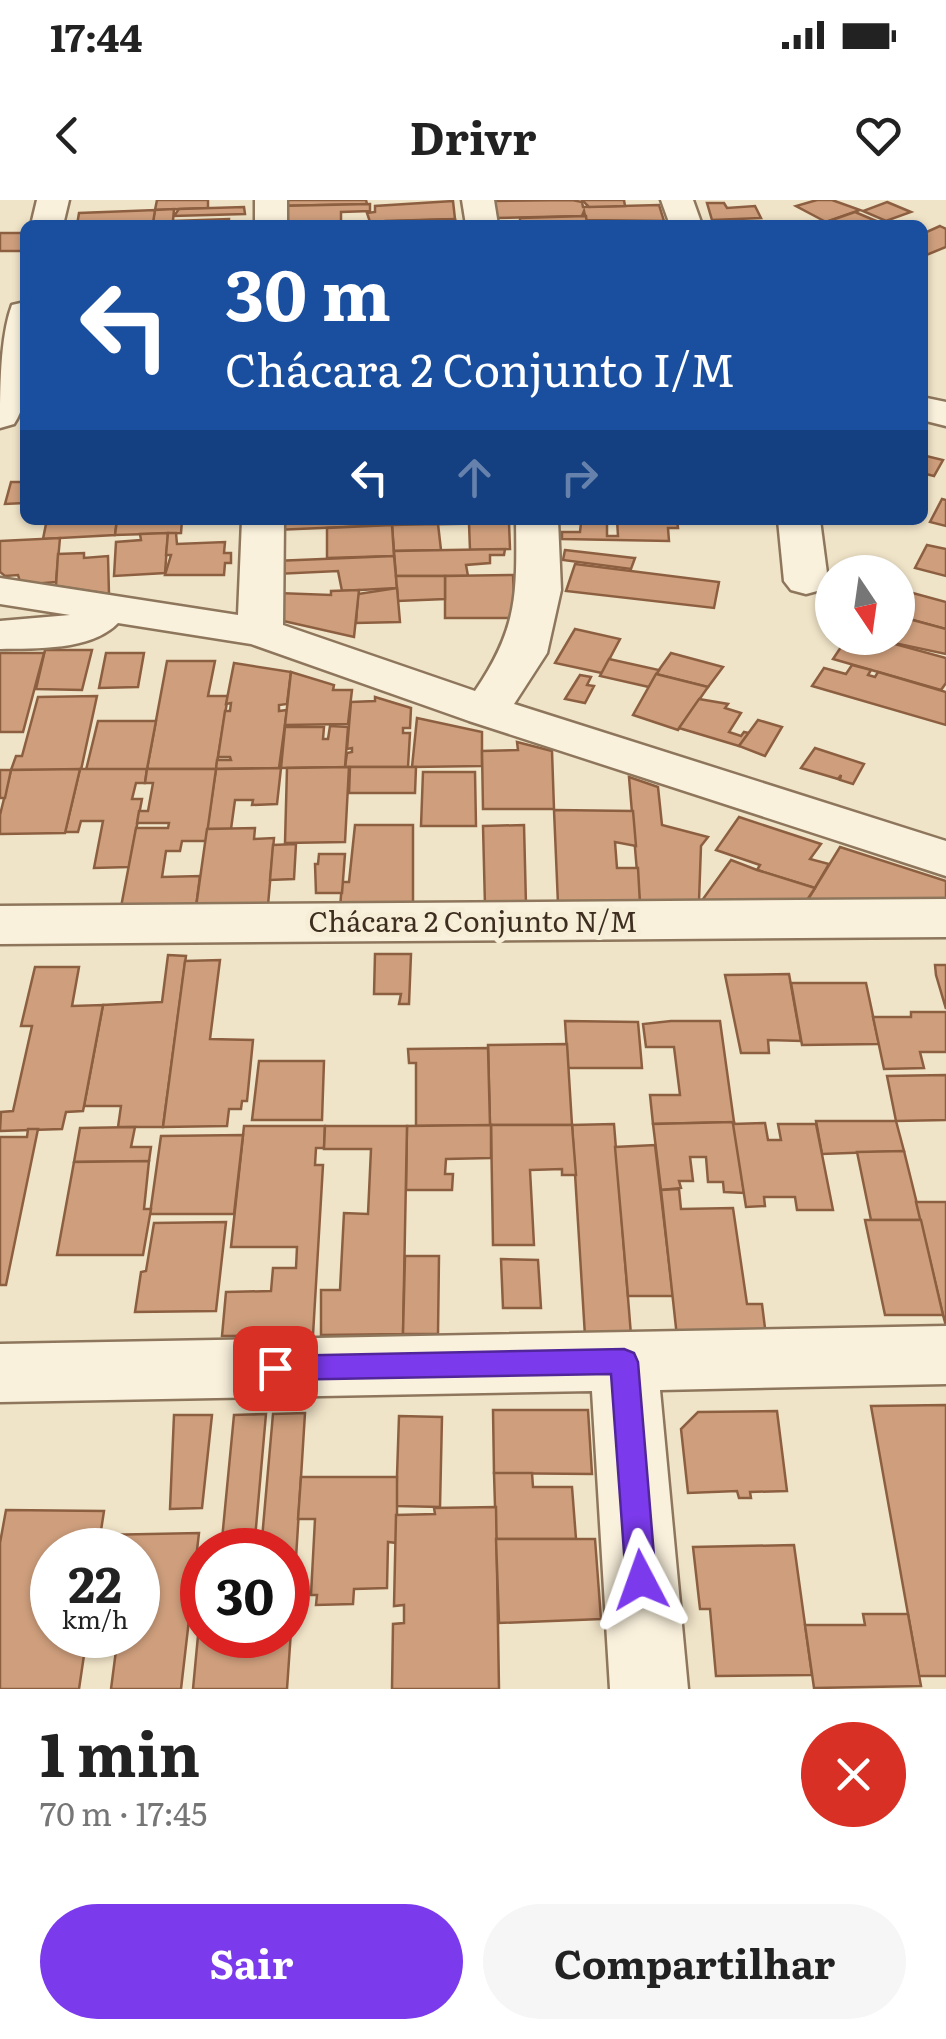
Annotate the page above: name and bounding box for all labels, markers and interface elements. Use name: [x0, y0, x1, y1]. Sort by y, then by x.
text: 17:44: [50, 7, 142, 64]
text: Drivr: [409, 102, 537, 169]
icon: back: [40, 108, 95, 163]
icon: heart: [851, 108, 906, 163]
text: 30 m: [225, 239, 391, 343]
icon: left: [60, 260, 190, 390]
text: Chácara 2 Conjunto I/M: [225, 334, 735, 401]
icon: left: [342, 450, 397, 505]
icon: ahead: [447, 450, 502, 505]
icon: right: [552, 450, 607, 505]
north arrow: [815, 555, 915, 655]
map controls: [815, 555, 915, 655]
street label: Chácara 2 Conjunto N/M: [309, 899, 637, 941]
pin: [233, 1326, 318, 1411]
icon: arrive: [248, 1341, 303, 1396]
speed limit sign: 30: [180, 1528, 310, 1658]
position arrow: [589, 1528, 693, 1632]
text: 22: [68, 1544, 122, 1618]
text: km/h: [62, 1600, 128, 1637]
text: 1 min: [40, 1706, 200, 1795]
button: close: [801, 1722, 906, 1827]
text: 70 m · 17:45: [40, 1788, 207, 1836]
button: Sair: [40, 1904, 463, 2019]
button: Compartilhar: [483, 1904, 906, 2019]

